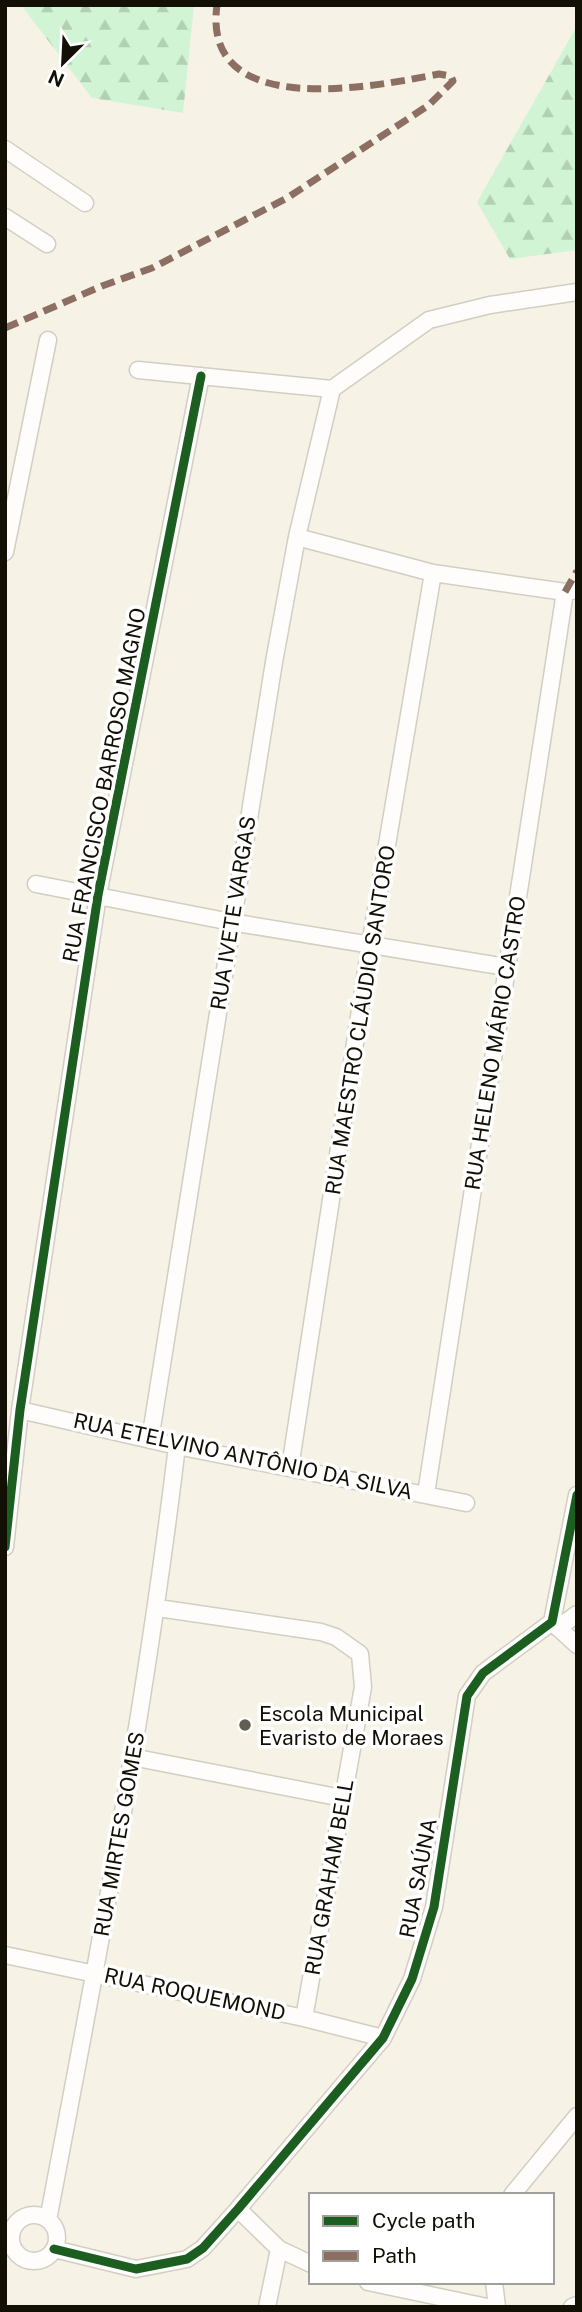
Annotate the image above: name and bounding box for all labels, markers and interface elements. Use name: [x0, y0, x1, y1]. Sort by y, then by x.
north arrow: [28, 28, 98, 98]
text: N: [45, 65, 67, 92]
street label: RUA FRANCISCO BARROSO MAGNO: [57, 606, 151, 964]
street label: RUA IVETE VARGAS: [205, 814, 261, 1012]
street label: RUA MAESTRO CLÁUDIO SANTORO: [320, 843, 400, 1197]
street label: RUA HELENO MÁRIO CASTRO: [459, 894, 531, 1192]
street label: RUA ETELVINO ANTÔNIO DA SILVA: [71, 1408, 415, 1504]
place label: Escola Municipal Evaristo de Moraes: [259, 1701, 444, 1750]
marker: Escola Municipal Evaristo de Moraes: [237, 1717, 253, 1733]
street label: RUA MIRTES GOMES: [89, 1730, 149, 1938]
street label: RUA GRAHAM BELL: [299, 1777, 359, 1977]
street label: RUA SAÚNA: [394, 1816, 442, 1940]
street label: RUA ROQUEMOND: [102, 1963, 288, 2025]
legend: [309, 2193, 554, 2284]
text: Cycle path: [372, 2208, 475, 2233]
text: Path: [372, 2243, 417, 2268]

